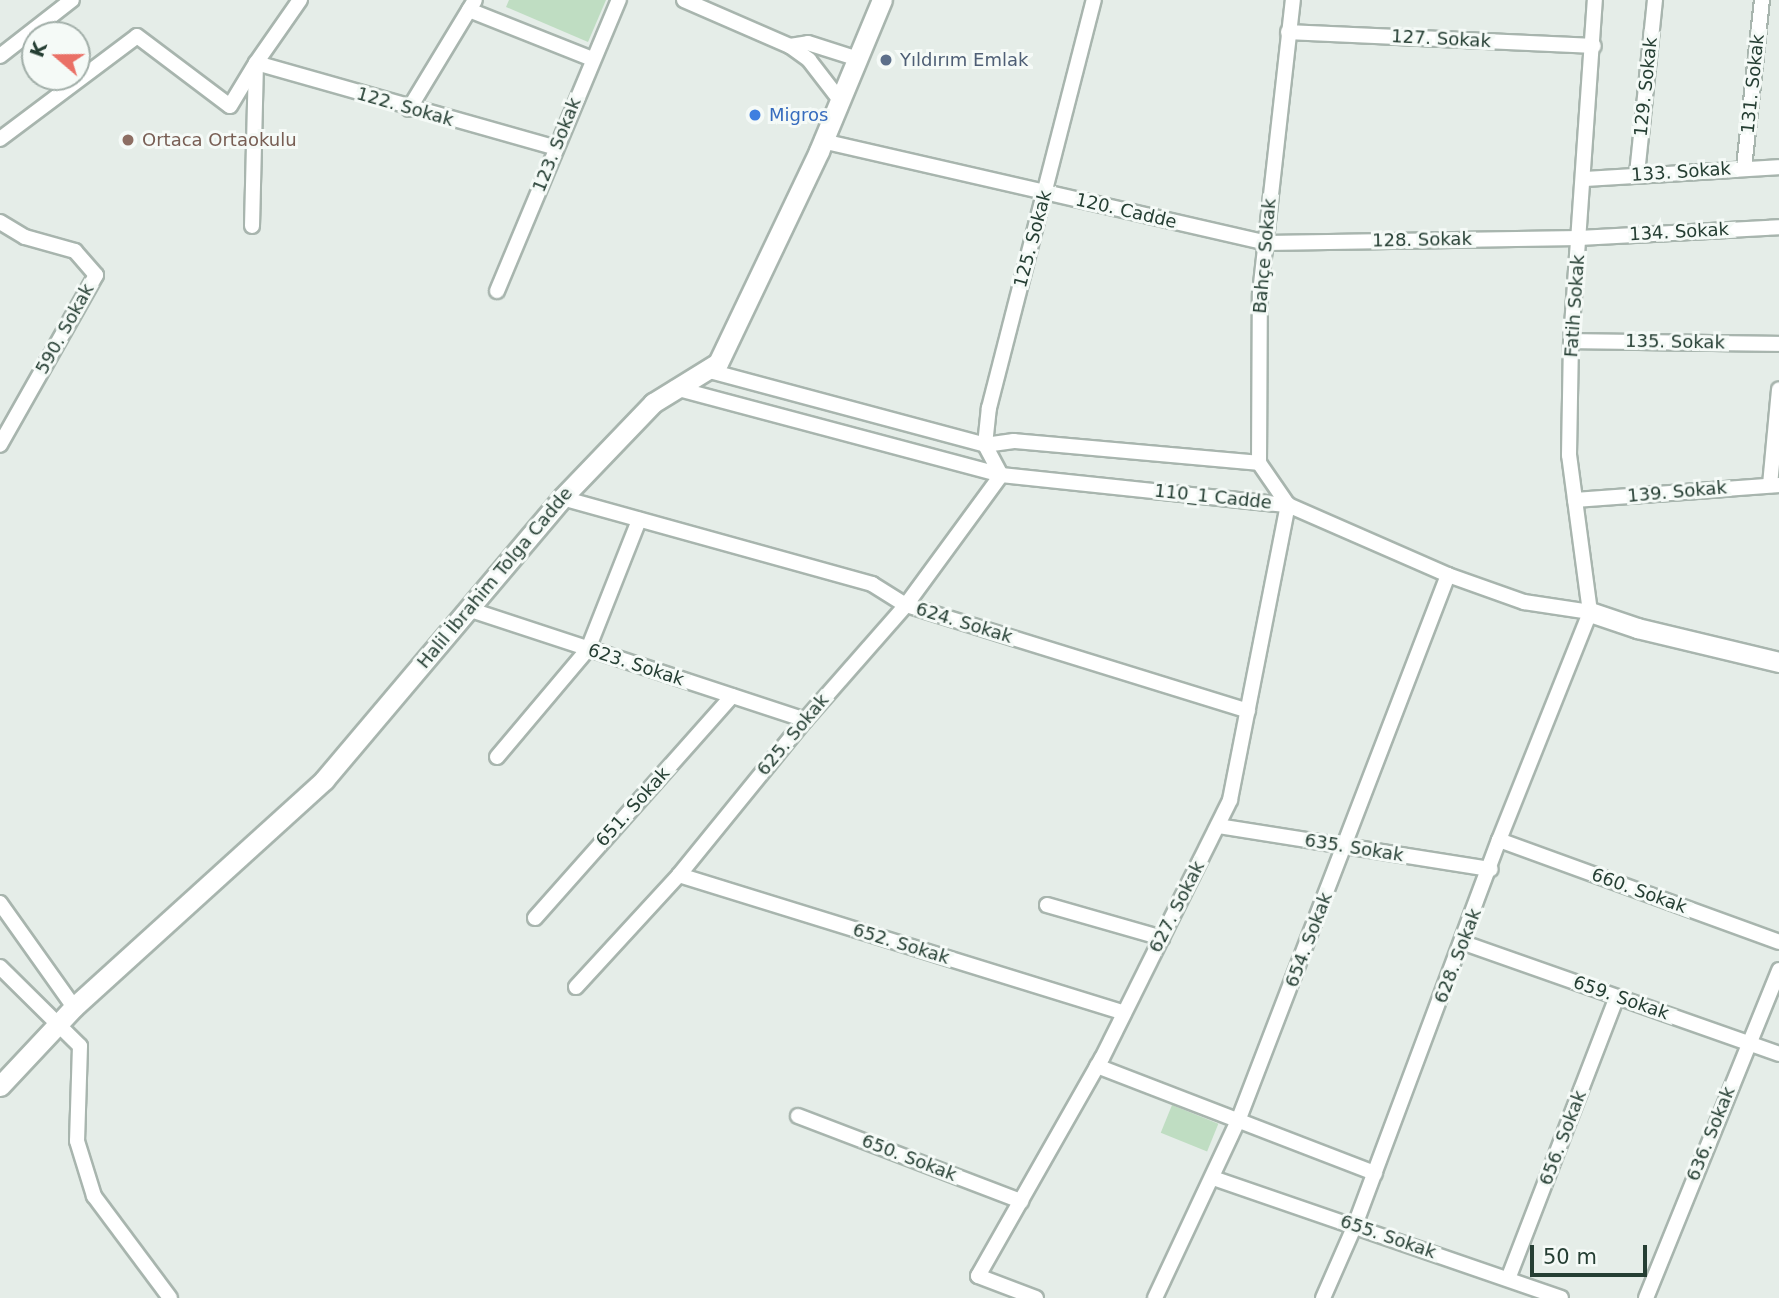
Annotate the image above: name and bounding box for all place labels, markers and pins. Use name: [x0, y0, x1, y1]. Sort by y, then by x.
place label: Yıldırım Emlak: [900, 49, 1028, 71]
marker: Yıldırım Emlak: [878, 52, 894, 68]
place label: Migros: [769, 104, 828, 126]
marker: Migros: [747, 107, 763, 123]
place label: Ortaca Ortaokulu: [142, 129, 297, 151]
marker: Ortaca Ortaokulu: [120, 132, 136, 148]

